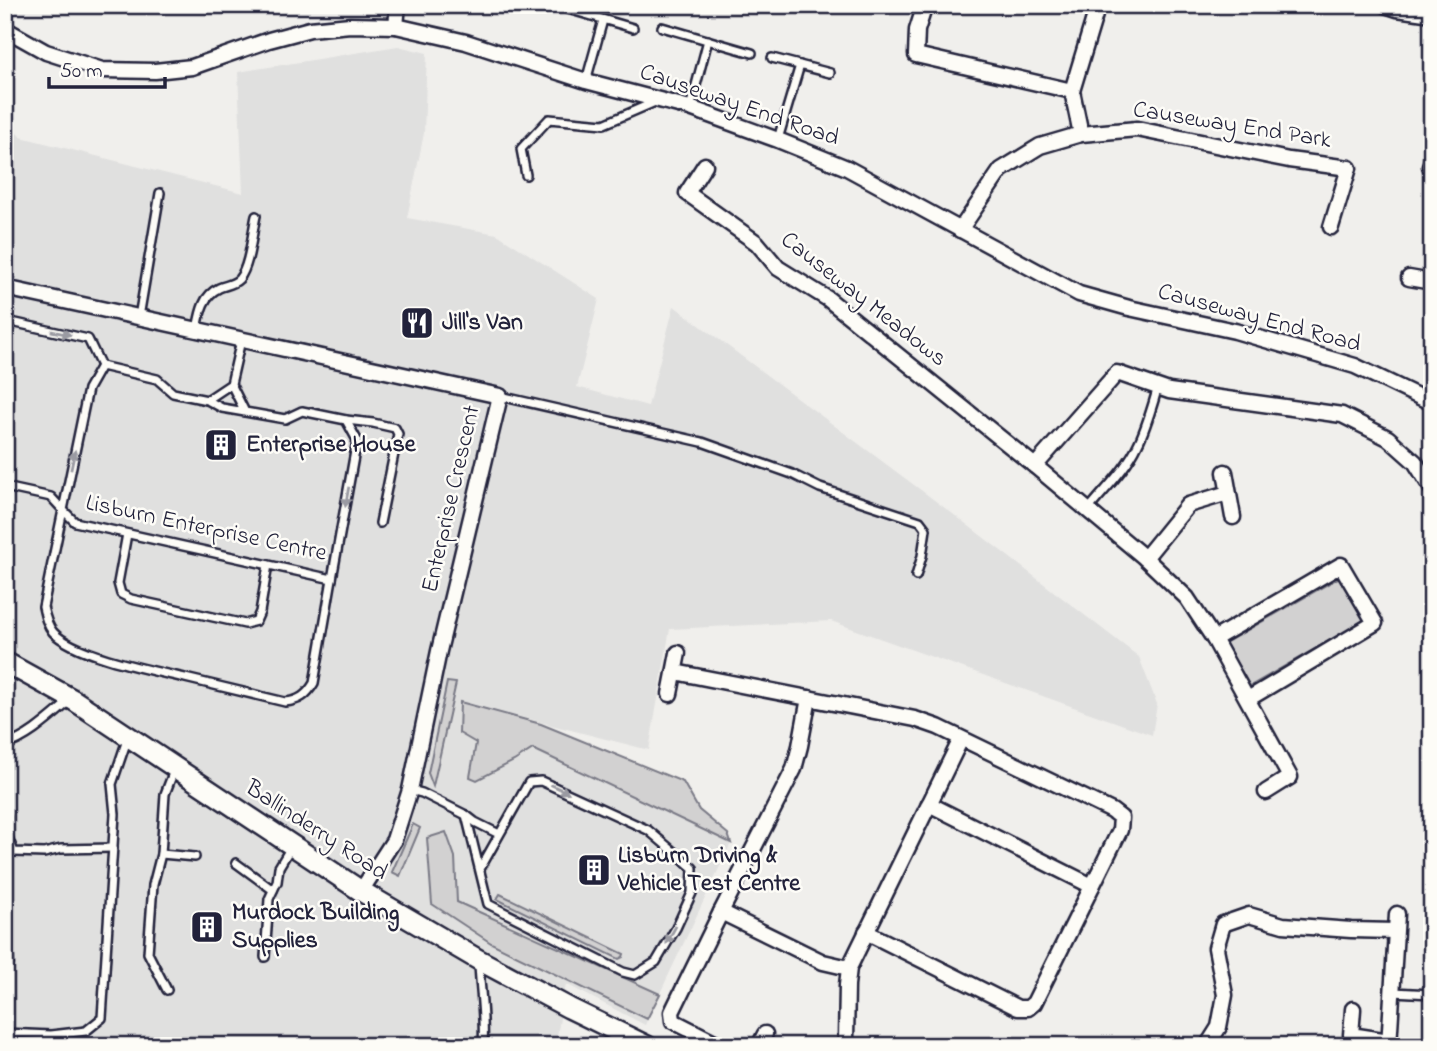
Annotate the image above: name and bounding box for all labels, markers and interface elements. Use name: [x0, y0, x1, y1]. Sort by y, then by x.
scale bar: [49, 46, 164, 90]
street label: Causeway End Road: [634, 55, 844, 158]
text: 50 m: [60, 57, 103, 87]
street label: Causeway End Park: [1130, 93, 1334, 160]
street label: Causeway Meadows: [772, 224, 954, 377]
street label: Causeway End Road: [1153, 275, 1365, 364]
restaurant icon: Jill's Van: [398, 304, 436, 342]
place label: Jill's Van: [442, 306, 523, 341]
one-way arrow: [50, 328, 72, 339]
street label: Enterprise Crescent: [413, 402, 491, 596]
building icon: Enterprise House: [202, 426, 240, 464]
place label: Enterprise House: [246, 428, 417, 463]
one-way arrow: [68, 449, 79, 471]
street label: Lisburn Enterprise Centre: [82, 486, 330, 572]
one-way arrow: [341, 486, 352, 508]
street label: Ballinderry Road: [236, 771, 395, 891]
one-way arrow: [550, 783, 570, 795]
place label: Lisburn Driving & Vehicle Test Centre: [617, 839, 801, 902]
building icon: Lisburn Driving & Vehicle Test Centre: [575, 851, 613, 889]
place label: Murdock Building Supplies: [232, 896, 400, 959]
building icon: Murdock Building Supplies: [188, 908, 226, 946]
one-way arrow: [665, 925, 677, 945]

